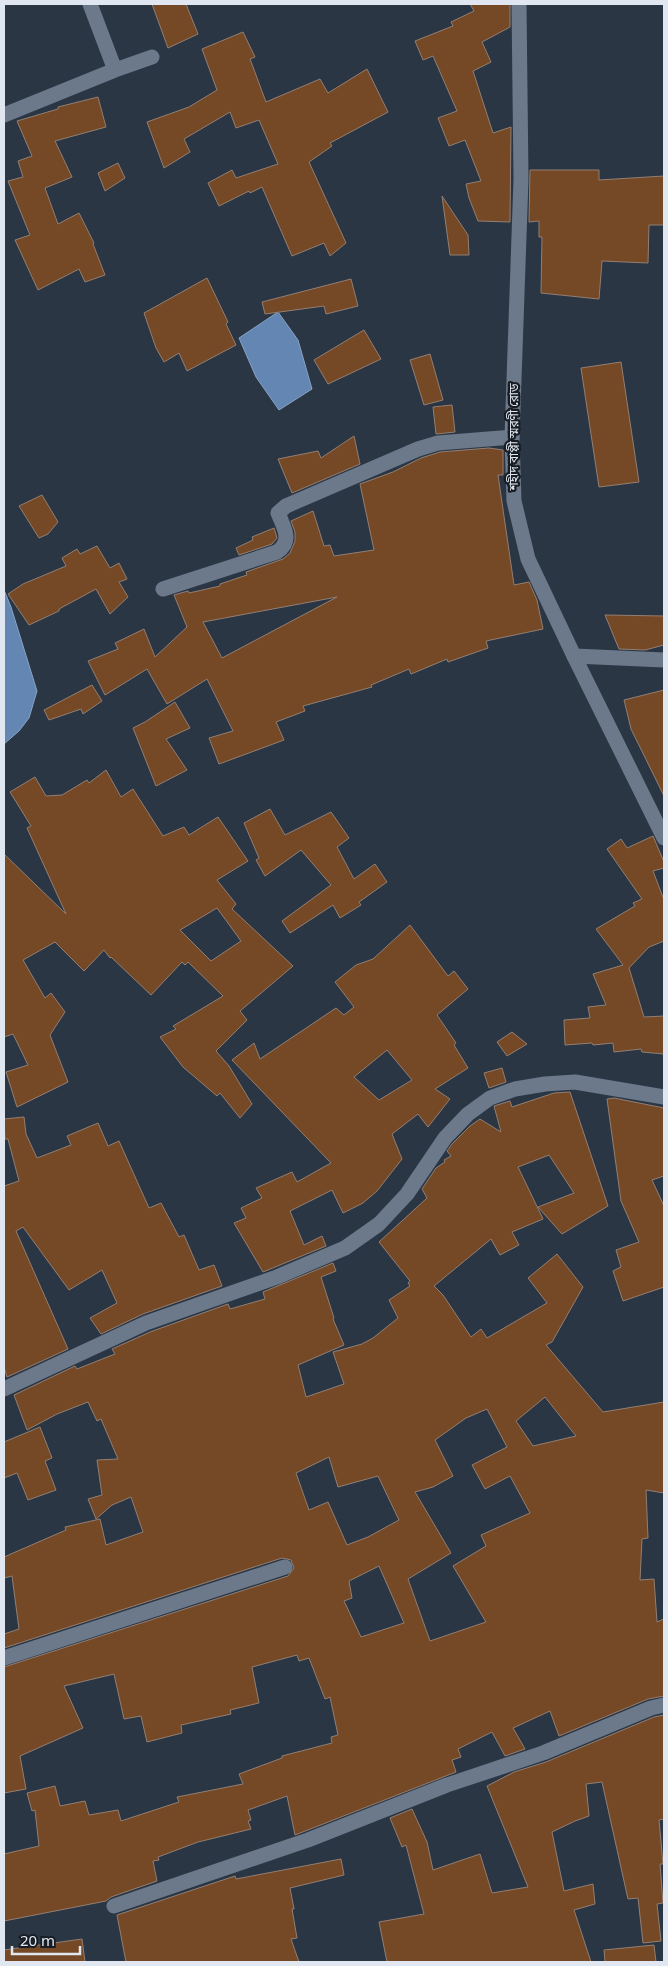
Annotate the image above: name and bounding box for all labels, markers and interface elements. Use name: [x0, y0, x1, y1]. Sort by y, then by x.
street label: শহীদ বাপ্পী স্মরণী রোড: [506, 383, 523, 492]
scale bar: [12, 1924, 80, 1956]
text: 20 m: [20, 1932, 55, 1952]

